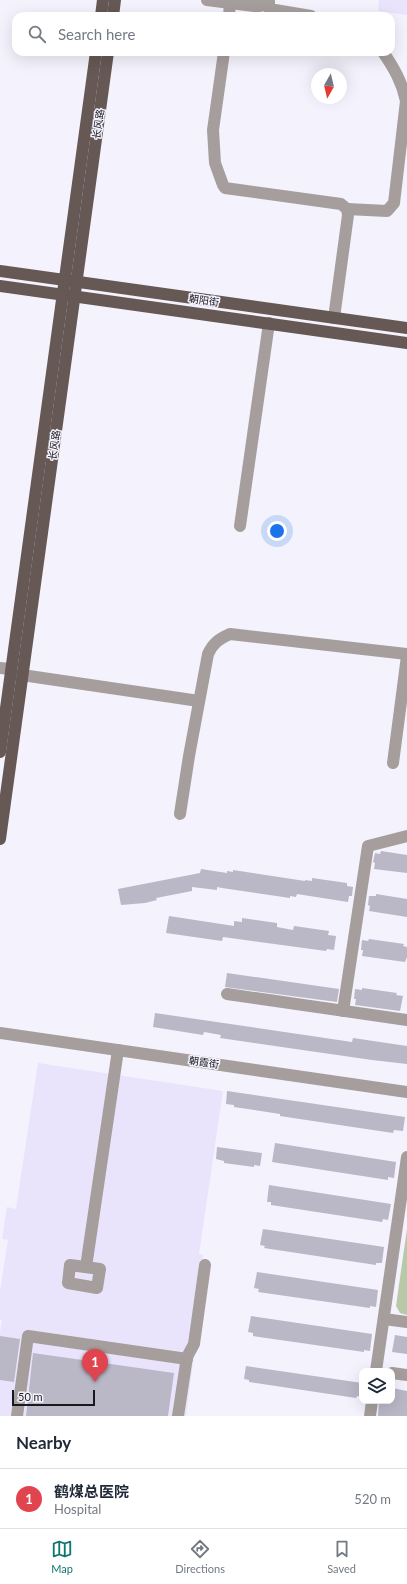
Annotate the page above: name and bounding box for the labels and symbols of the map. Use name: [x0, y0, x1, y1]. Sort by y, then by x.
north arrow: [311, 68, 347, 104]
street label: 长风路: [90, 108, 106, 140]
street label: 朝阳街: [188, 292, 220, 308]
street label: 长风路: [46, 429, 62, 461]
your location: [267, 521, 287, 541]
street label: 朝霞街: [188, 1054, 220, 1070]
pin: 1: [82, 1349, 108, 1382]
scale bar: [12, 1388, 95, 1407]

